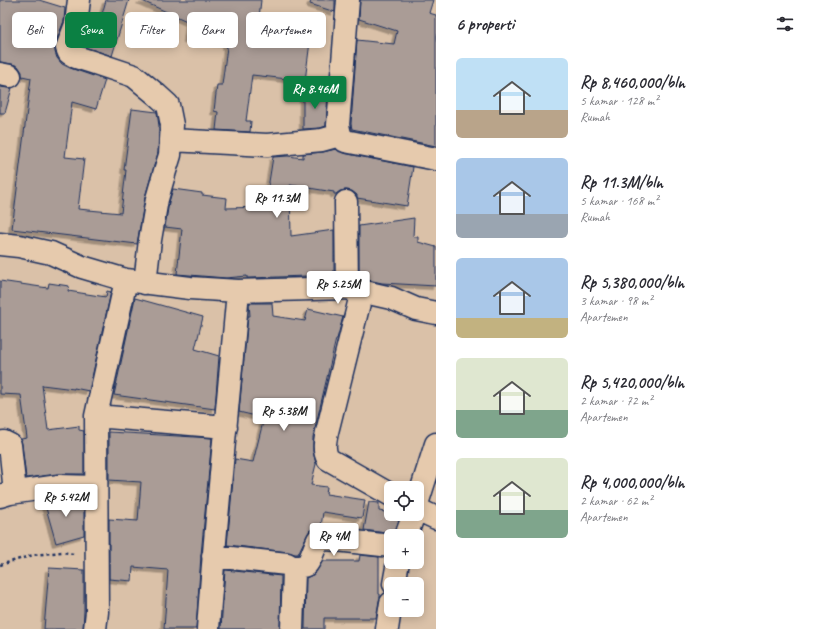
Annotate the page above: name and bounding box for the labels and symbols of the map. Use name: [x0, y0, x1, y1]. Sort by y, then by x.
pin: Rp 8.46M: [274, 76, 356, 110]
pin: Rp 11.3M: [236, 185, 318, 219]
pin: Rp 5.25M: [297, 271, 379, 305]
pin: Rp 5.38M: [243, 398, 325, 432]
pin: Rp 5.42M: [25, 484, 107, 518]
pin: Rp 4M: [306, 523, 362, 557]

